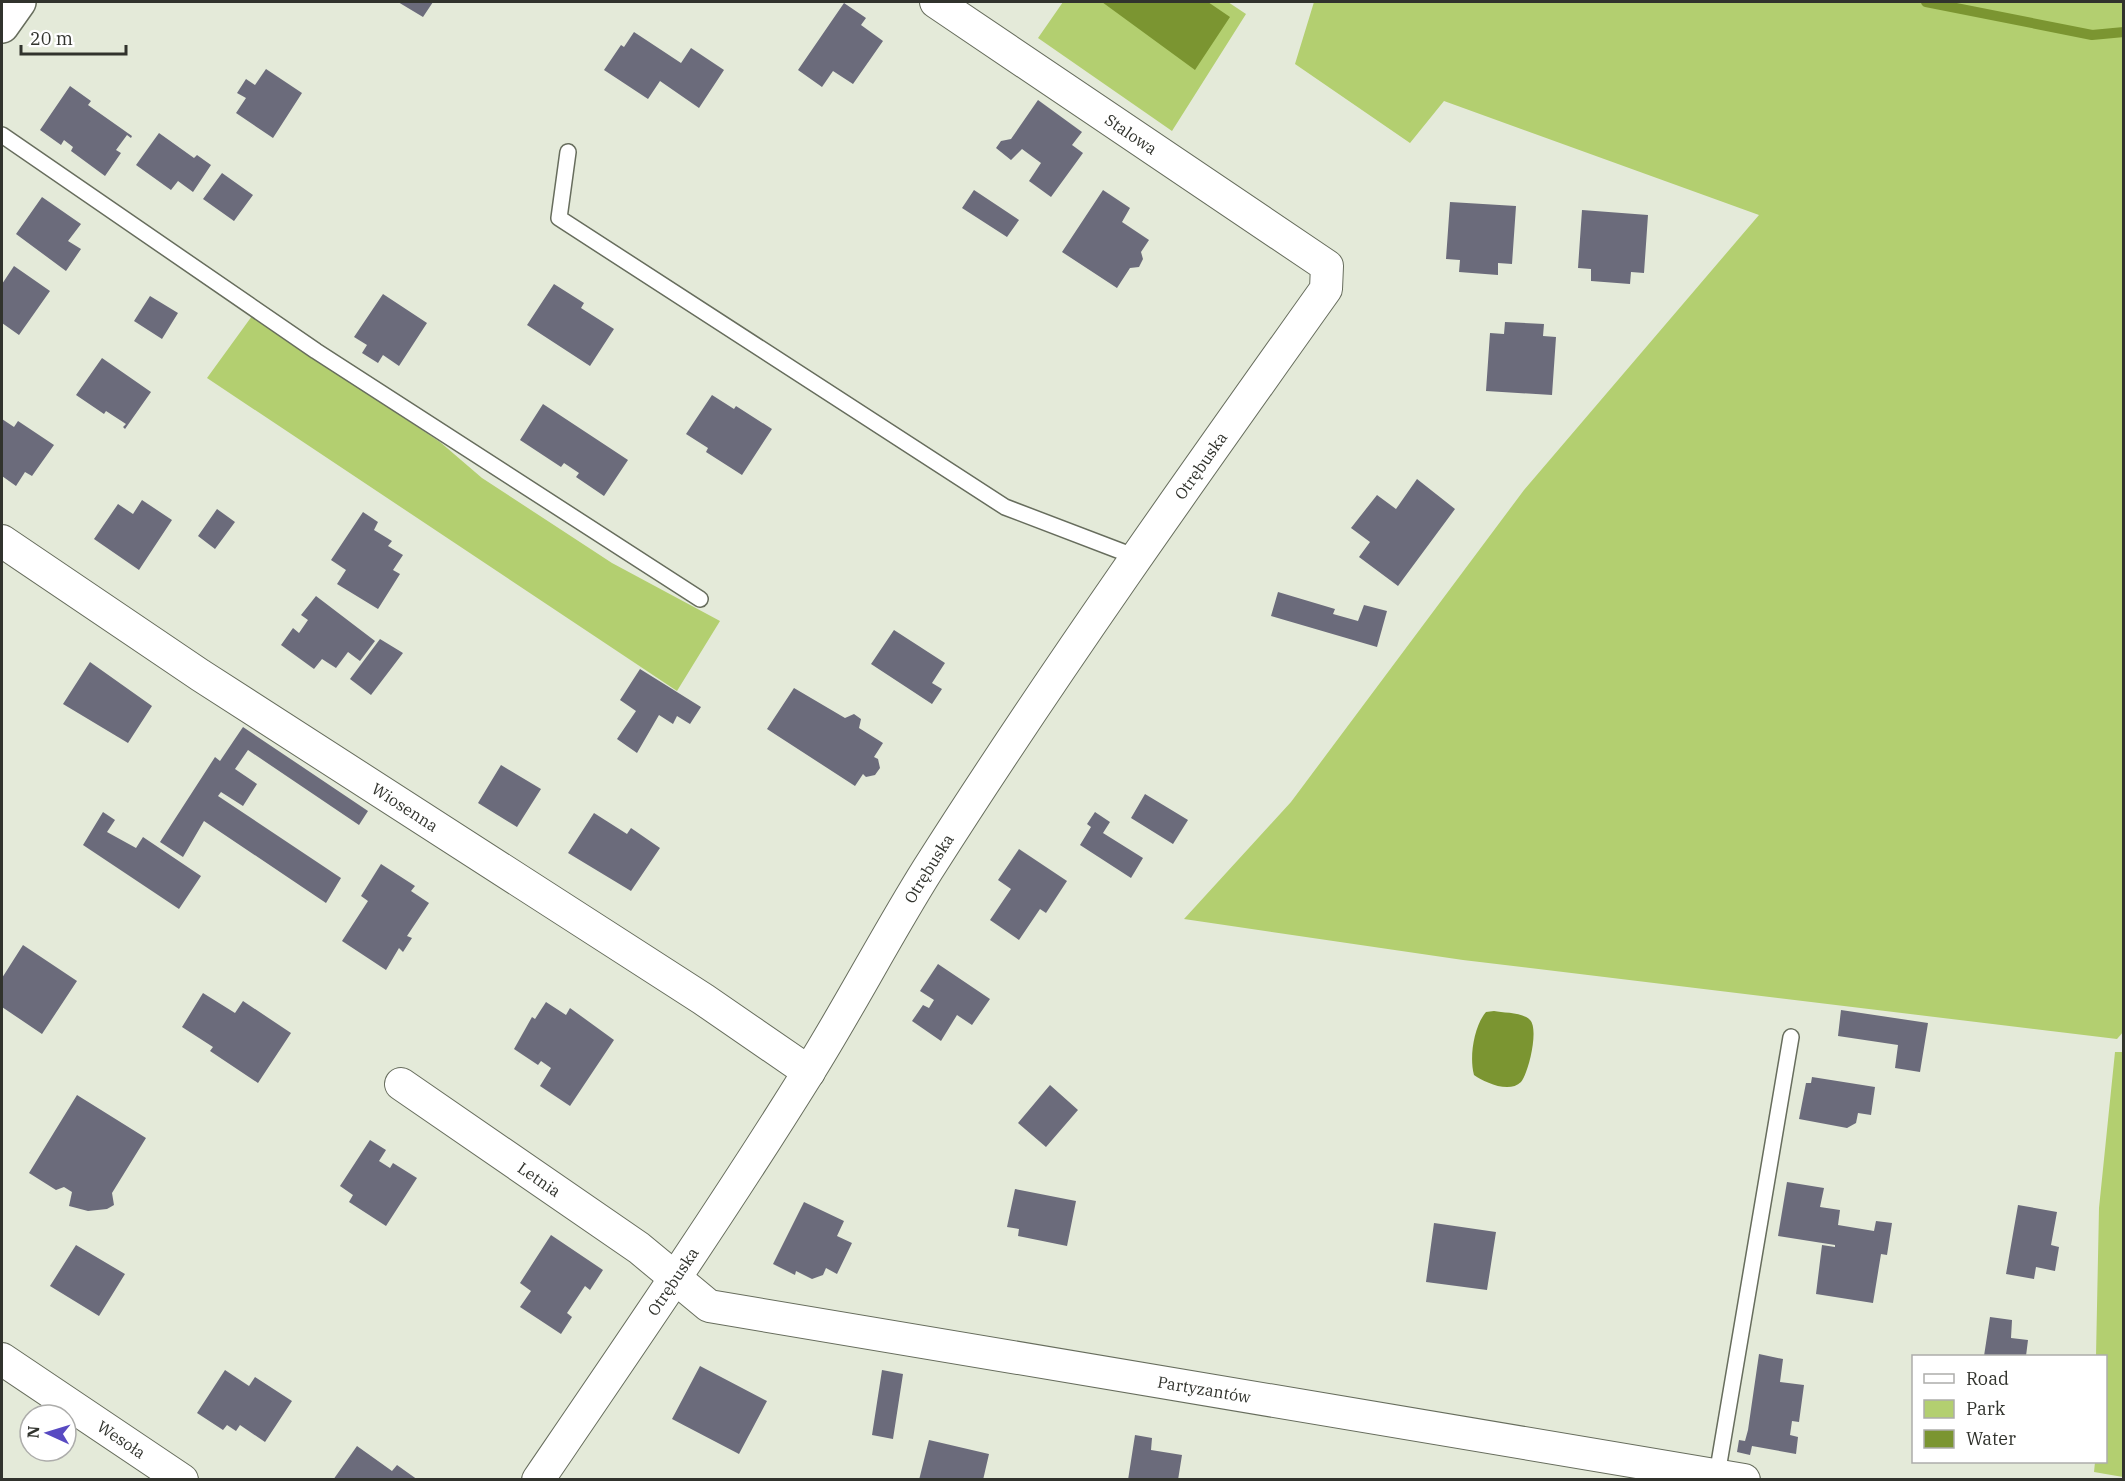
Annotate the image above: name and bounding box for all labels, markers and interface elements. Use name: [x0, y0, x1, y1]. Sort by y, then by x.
scale bar: [21, 18, 126, 56]
text: 20 m: [30, 27, 73, 50]
street label: Stalowa: [1101, 109, 1161, 159]
street label: Otrębuska: [1170, 428, 1231, 503]
street label: Wiosenna: [368, 778, 442, 836]
street label: Otrębuska: [899, 830, 958, 907]
street label: Letnia: [514, 1158, 565, 1201]
street label: Otrębuska: [643, 1243, 703, 1319]
legend: [1912, 1355, 2107, 1463]
text: Road: [1966, 1367, 2009, 1390]
street label: Partyzantów: [1156, 1372, 1253, 1407]
text: Park: [1966, 1397, 2006, 1420]
north arrow: [18, 1403, 78, 1463]
street label: Wesoła: [94, 1416, 150, 1463]
text: N: [23, 1425, 43, 1439]
text: Water: [1966, 1427, 2016, 1450]

